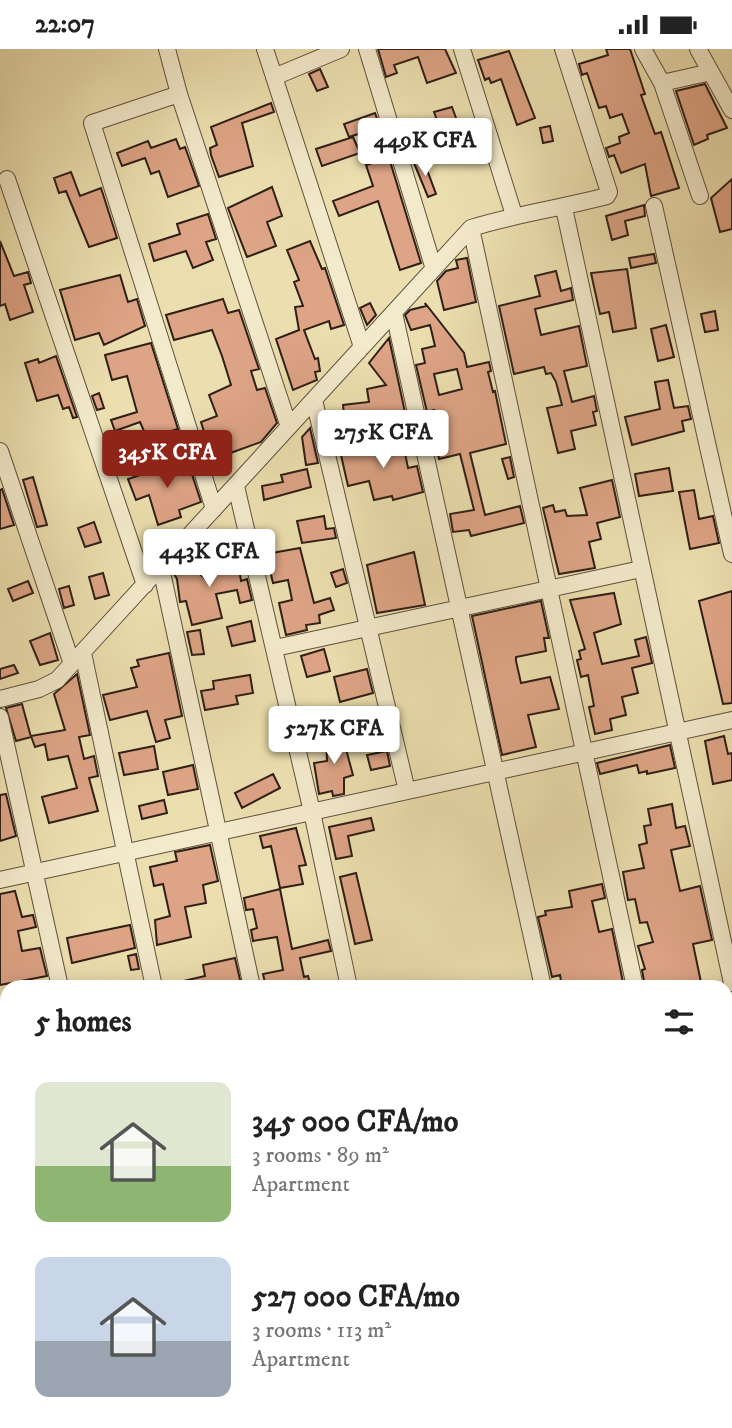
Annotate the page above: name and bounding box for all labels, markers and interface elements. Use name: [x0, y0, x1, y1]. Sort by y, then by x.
text: 22:07: [35, 8, 95, 41]
pin: 449K CFA: [353, 118, 497, 178]
text: 449K CFA: [374, 126, 476, 155]
pin: 275K CFA: [311, 411, 455, 470]
text: 275K CFA: [334, 418, 432, 447]
pin: 345K CFA: [95, 431, 239, 490]
text: 345K CFA: [118, 438, 216, 467]
pin: 443K CFA: [137, 529, 281, 589]
text: 443K CFA: [159, 537, 259, 566]
pin: 527K CFA: [262, 707, 406, 766]
text: 527K CFA: [285, 714, 383, 743]
icon: filters: [660, 1003, 698, 1041]
text: 5 homes: [35, 1004, 131, 1041]
text: 345 000 CFA/mo: [252, 1104, 458, 1141]
icon: home: [91, 1110, 175, 1194]
text: 3 rooms · 89 m²: [252, 1141, 389, 1170]
text: Apartment: [252, 1170, 350, 1199]
text: 527 000 CFA/mo: [252, 1279, 460, 1316]
icon: home: [91, 1285, 175, 1369]
text: 3 rooms · 113 m²: [252, 1316, 391, 1345]
text: Apartment: [252, 1345, 350, 1374]

